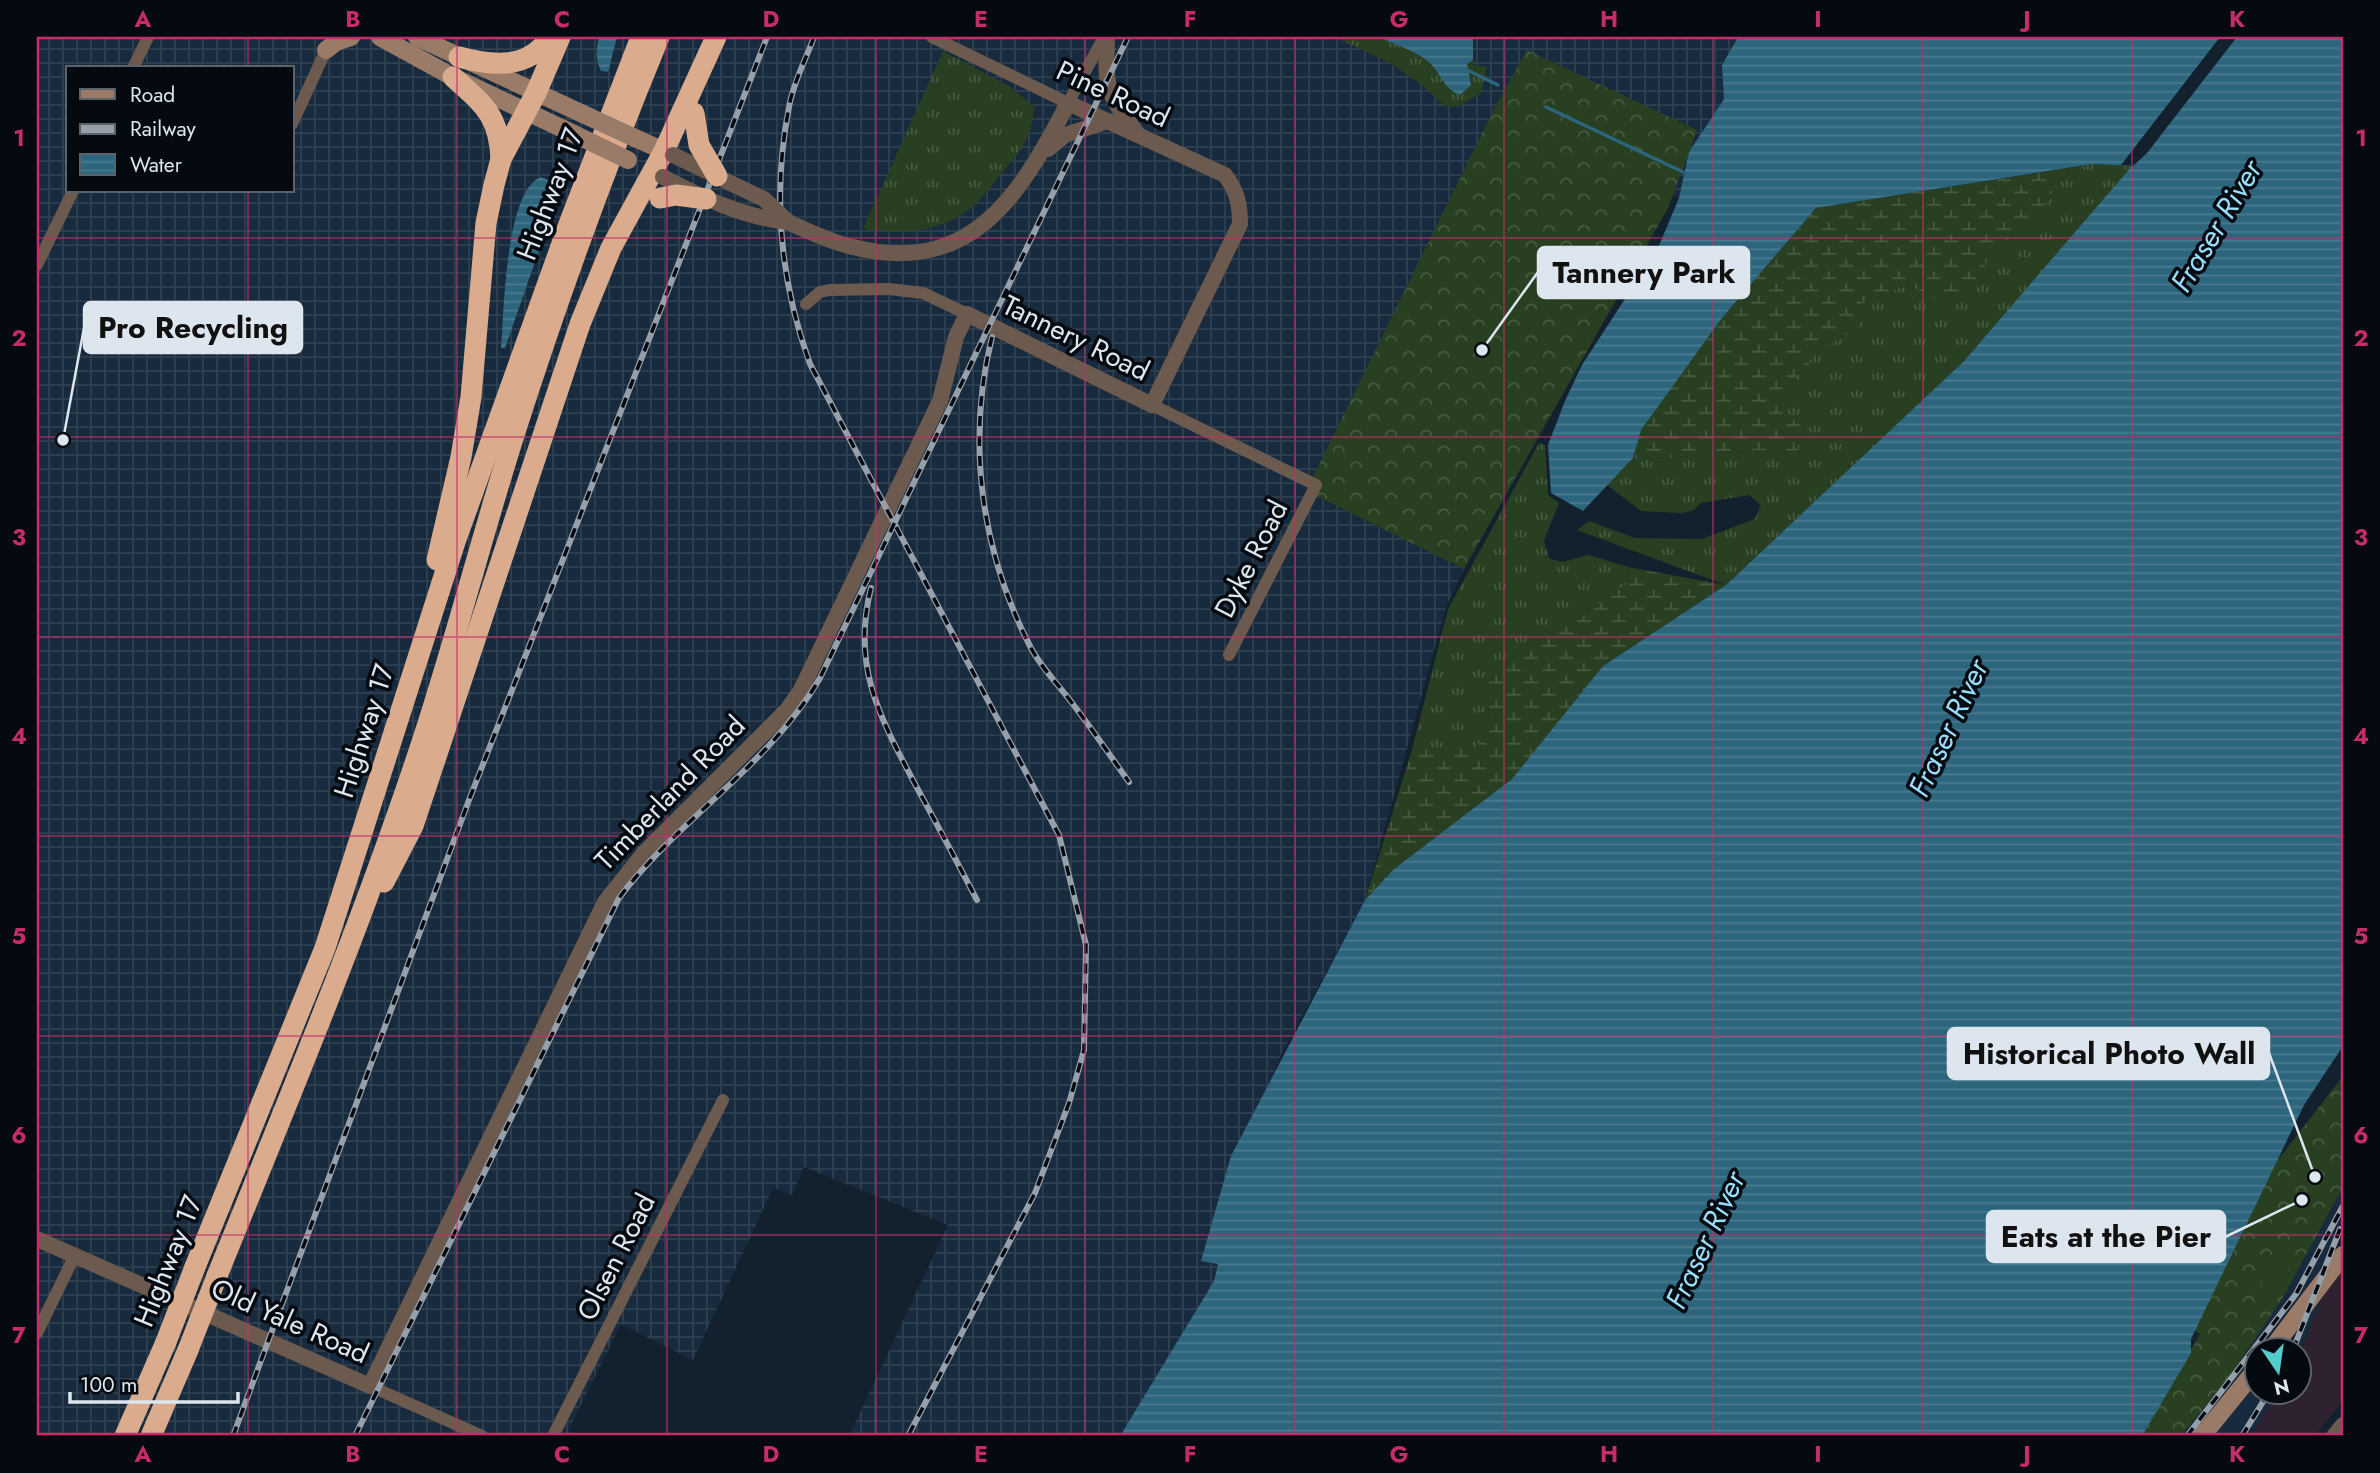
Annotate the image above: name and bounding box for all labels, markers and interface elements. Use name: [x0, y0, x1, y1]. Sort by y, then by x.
text: A: [134, 2, 152, 36]
text: B: [345, 2, 361, 36]
text: C: [554, 2, 570, 36]
text: D: [763, 2, 780, 36]
text: E: [974, 2, 988, 36]
text: F: [1184, 2, 1196, 36]
text: G: [1390, 2, 1408, 36]
text: H: [1600, 2, 1618, 36]
text: I: [1814, 2, 1822, 36]
text: J: [2019, 2, 2031, 36]
text: K: [2229, 2, 2246, 36]
street label: Pine Road: [1050, 50, 1176, 138]
legend: [66, 66, 294, 192]
text: Road: [130, 80, 175, 110]
text: Railway: [130, 114, 196, 144]
text: 1: [13, 121, 25, 155]
text: 1: [2355, 121, 2367, 155]
street label: Highway 17: [506, 122, 594, 266]
text: Water: [130, 150, 183, 180]
water label: Fraser River: [2160, 150, 2273, 300]
callout: Tannery Park: [1538, 247, 1749, 298]
text: Tannery Park: [1552, 251, 1736, 294]
street label: Tannery Road: [996, 285, 1156, 391]
callout: Pro Recycling: [84, 302, 302, 353]
text: Pro Recycling: [98, 306, 288, 349]
text: 2: [11, 321, 27, 355]
text: 2: [2353, 321, 2369, 355]
street label: Dyke Road: [1204, 493, 1298, 625]
text: 3: [12, 520, 26, 554]
text: 3: [2354, 520, 2368, 554]
water label: Fraser River: [1897, 650, 1999, 804]
street label: Highway 17: [323, 659, 405, 803]
street label: Timberland Road: [585, 706, 755, 880]
text: 4: [11, 719, 27, 753]
text: 4: [2353, 719, 2369, 753]
text: 5: [12, 919, 26, 953]
text: 5: [2354, 919, 2368, 953]
callout: Historical Photo Wall: [1948, 1028, 2269, 1079]
text: Historical Photo Wall: [1963, 1032, 2255, 1075]
text: 6: [11, 1118, 27, 1152]
text: 6: [2353, 1118, 2369, 1152]
water label: Fraser River: [1654, 1162, 1756, 1316]
street label: Olsen Road: [566, 1186, 666, 1328]
street label: Highway 17: [123, 1189, 213, 1333]
callout: Eats at the Pier: [1987, 1211, 2225, 1262]
text: Eats at the Pier: [2001, 1215, 2212, 1258]
street label: Old Yale Road: [204, 1268, 376, 1374]
text: 7: [12, 1318, 26, 1352]
text: 7: [2354, 1318, 2368, 1352]
north arrow: [2244, 1336, 2314, 1406]
scale bar: [70, 1361, 238, 1405]
text: 100 m: [80, 1370, 137, 1400]
text: N: [2271, 1372, 2292, 1402]
text: A: [134, 1437, 152, 1471]
text: B: [345, 1437, 361, 1471]
text: C: [554, 1437, 570, 1471]
text: D: [763, 1437, 780, 1471]
text: E: [974, 1437, 988, 1471]
text: F: [1184, 1437, 1196, 1471]
text: G: [1390, 1437, 1408, 1471]
text: H: [1600, 1437, 1618, 1471]
text: I: [1814, 1437, 1822, 1471]
text: J: [2019, 1437, 2031, 1471]
text: K: [2229, 1437, 2246, 1471]

